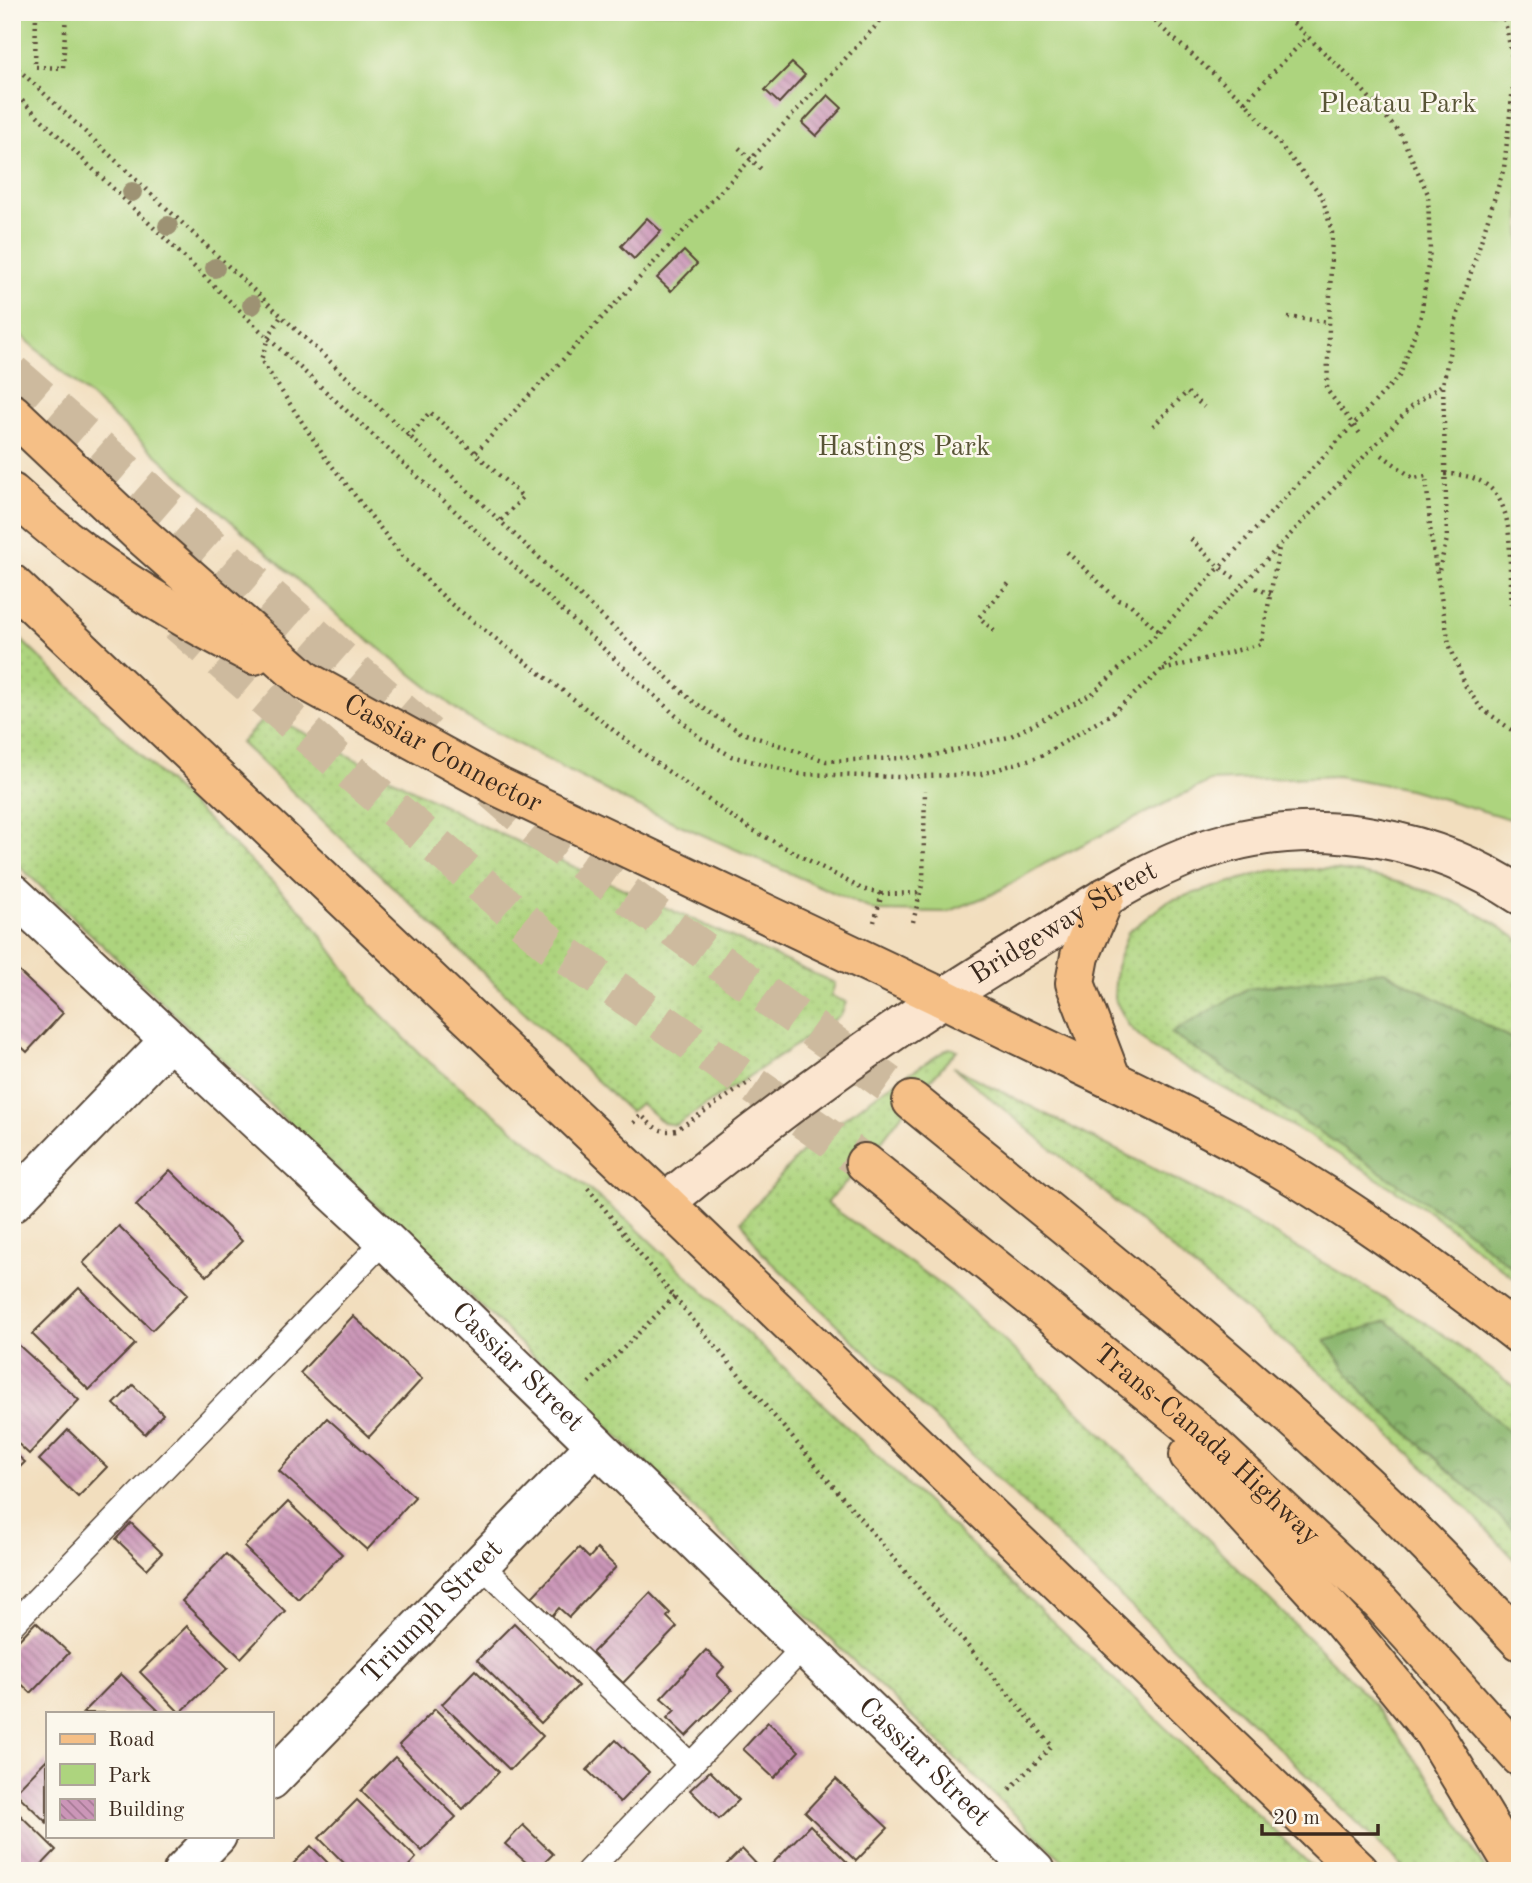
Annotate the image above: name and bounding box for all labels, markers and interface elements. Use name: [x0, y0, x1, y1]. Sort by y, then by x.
park label: Pleatau Park: [1319, 91, 1477, 119]
park label: Hastings Park: [817, 434, 991, 462]
street label: Cassiar Connector: [338, 690, 546, 819]
street label: Bridgeway Street: [966, 857, 1162, 990]
street label: Cassiar Street: [445, 1298, 588, 1438]
street label: Trans-Canada Highway: [1088, 1340, 1325, 1551]
street label: Triumph Street: [358, 1536, 509, 1690]
street label: Cassiar Street: [852, 1693, 995, 1833]
legend: [46, 1712, 273, 1838]
text: Road: [108, 1730, 155, 1751]
text: Park: [108, 1766, 151, 1787]
scale bar: [1262, 1792, 1378, 1836]
text: Building: [108, 1800, 185, 1821]
text: 20 m: [1273, 1808, 1320, 1829]

